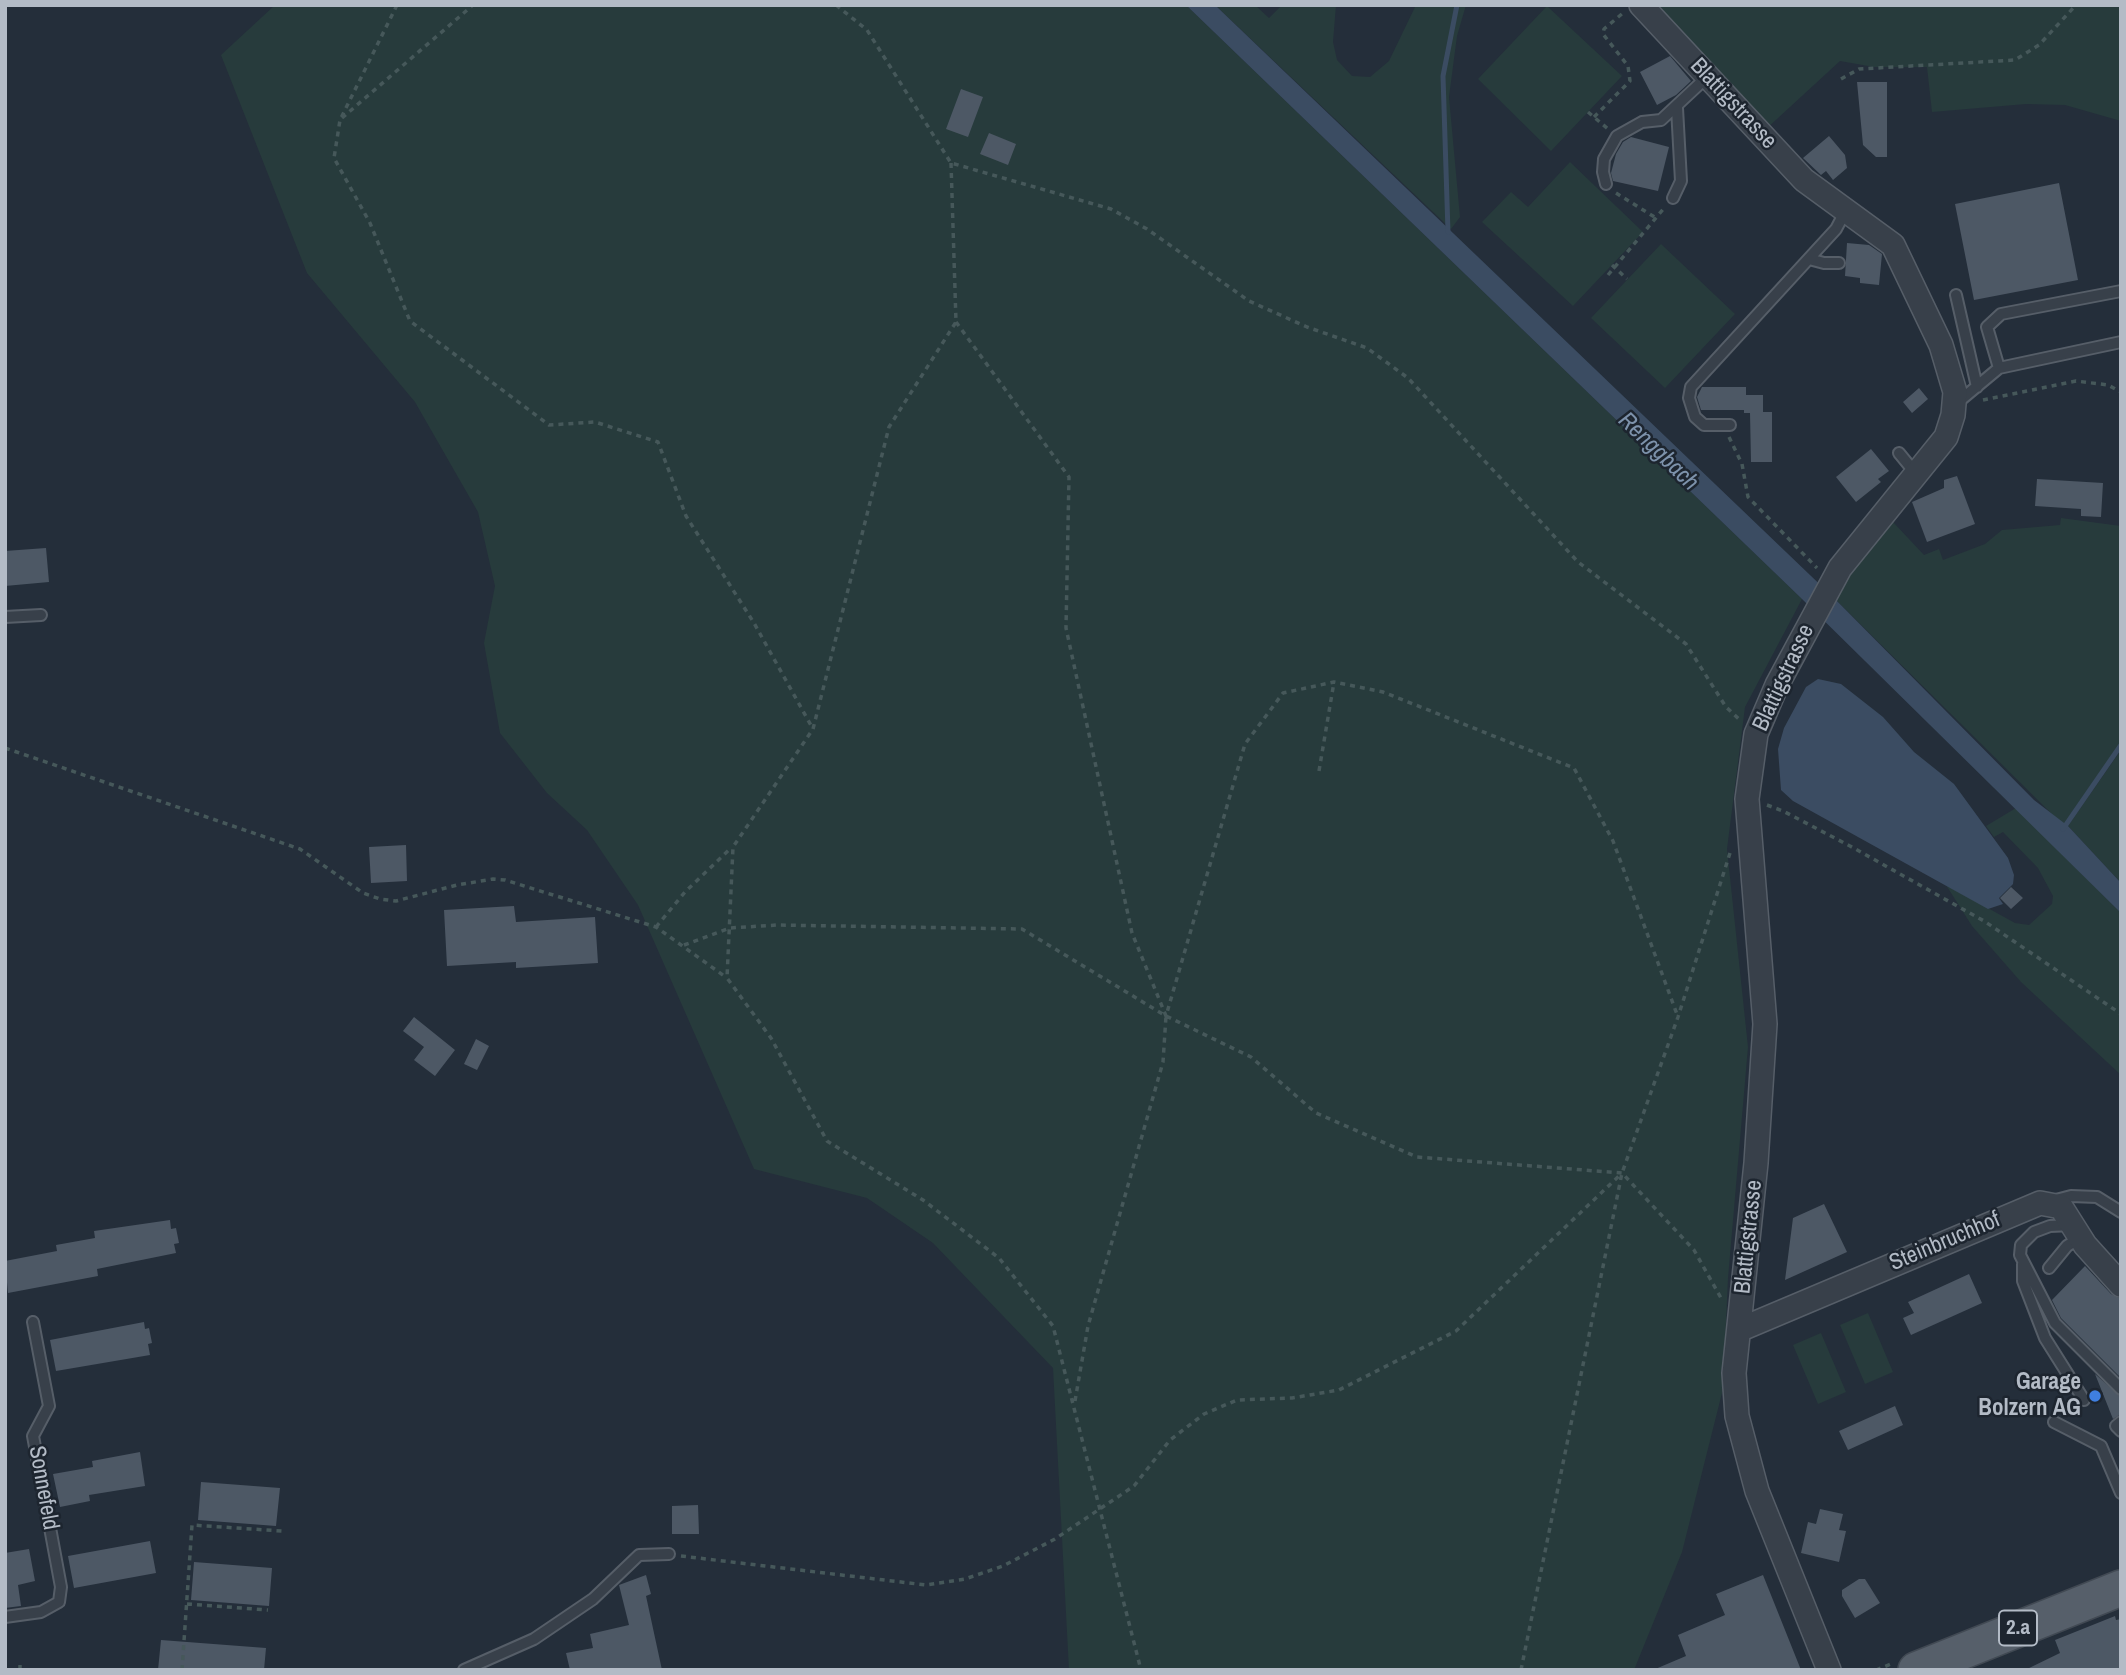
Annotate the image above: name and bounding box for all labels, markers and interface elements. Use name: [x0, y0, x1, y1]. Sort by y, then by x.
street label: Blattigstrasse: [1684, 53, 1782, 155]
water label: Renggbach: [1612, 407, 1704, 497]
street label: Blattigstrasse: [1747, 620, 1821, 736]
street label: Blattigstrasse: [1729, 1179, 1769, 1295]
street label: Steinbruchhof: [1886, 1206, 2004, 1278]
place label: Garage Bolzern AG: [1978, 1369, 2081, 1423]
marker: Garage Bolzern AG: [2087, 1388, 2103, 1404]
street label: Sonnefeld: [22, 1444, 64, 1532]
road number: 2.a: [1999, 1610, 2037, 1646]

